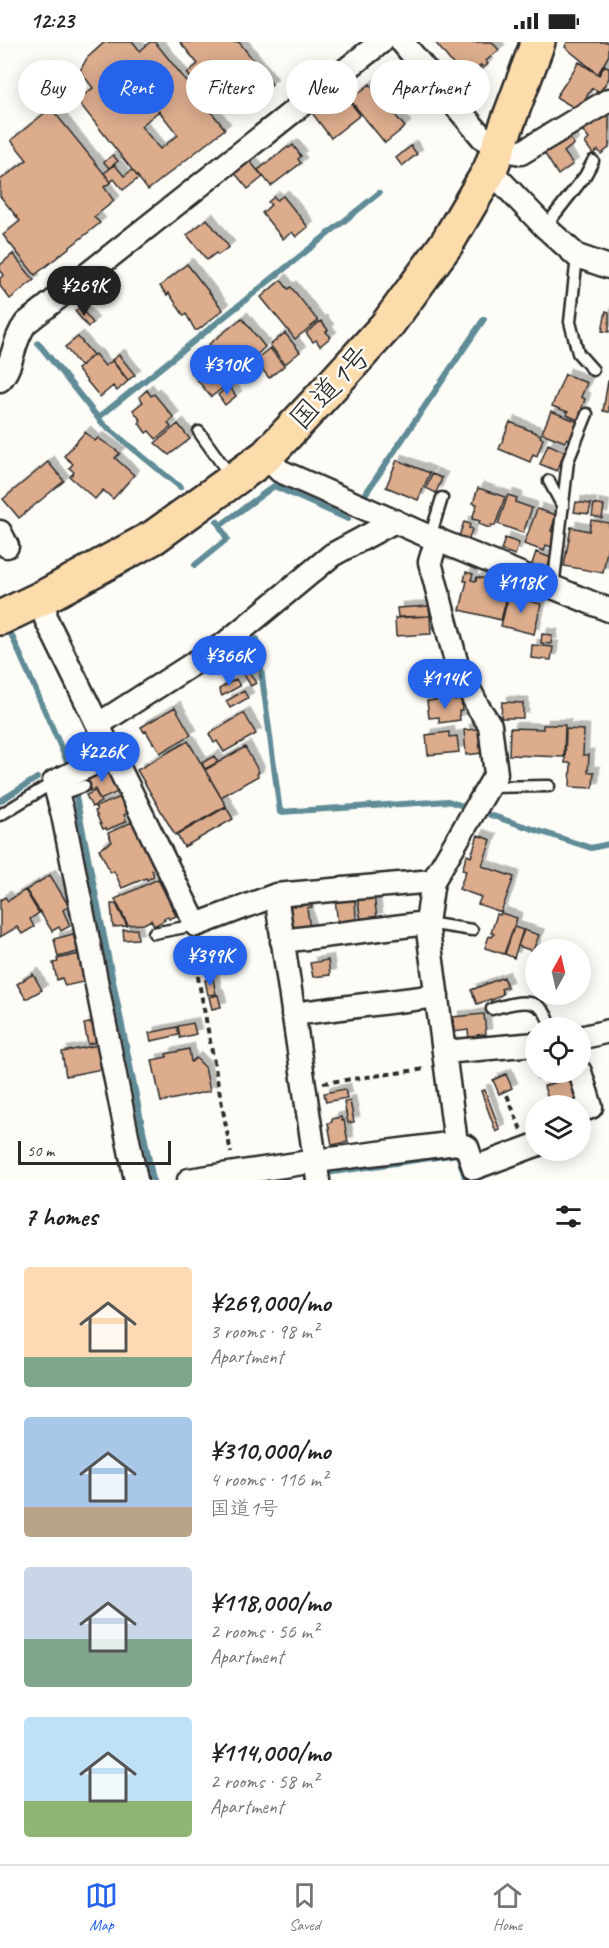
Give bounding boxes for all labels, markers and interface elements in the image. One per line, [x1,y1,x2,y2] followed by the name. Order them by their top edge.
[30,7,74,35] text: 12:23
[18,60,86,114] chip: Buy
[98,60,174,114] chip: Rent
[186,60,274,114] chip: Filters
[286,60,358,114] chip: New
[370,60,490,114] chip: Apartment
[42,266,126,317] pin: ¥269K
[61,273,107,298] text: ¥269K
[281,336,379,438] street label: 国道1号
[185,345,269,396] pin: ¥310K
[204,352,250,377] text: ¥310K
[479,563,563,614] pin: ¥118K
[498,570,544,595] text: ¥118K
[187,636,271,687] pin: ¥366K
[206,643,253,668] text: ¥366K
[403,659,487,710] pin: ¥114K
[422,666,468,691] text: ¥114K
[60,732,144,783] pin: ¥226K
[79,739,125,764] text: ¥226K
[168,936,252,987] pin: ¥399K
[525,939,591,1005] north arrow
[525,939,591,1161] map controls
[187,943,233,968] text: ¥399K
[525,1017,591,1083] button: locate
[525,1095,591,1161] button: layers
[18,1138,171,1166] scale bar
[27,1141,54,1161] text: 50 m
[24,1200,97,1233] text: 7 homes
[552,1200,585,1233] icon: filters
[210,1286,331,1319] text: ¥269,000/mo
[72,1291,144,1363] icon: home
[210,1319,318,1344] text: 3 rooms · 98 m²
[210,1344,283,1369] text: Apartment
[210,1434,330,1467] text: ¥310,000/mo
[72,1441,144,1513] icon: home
[210,1467,327,1492] text: 4 rooms · 116 m²
[210,1496,279,1521] text: 国道1号
[210,1586,330,1619] text: ¥118,000/mo
[72,1591,144,1663] icon: home
[210,1619,318,1644] text: 2 rooms · 56 m²
[210,1644,283,1669] text: Apartment
[210,1736,330,1769] text: ¥114,000/mo
[72,1741,144,1813] icon: home
[210,1769,318,1794] text: 2 rooms · 58 m²
[210,1794,283,1819] text: Apartment
[85,1879,118,1935] tab: Map
[288,1879,321,1935] tab: Saved
[491,1879,524,1935] tab: Home

